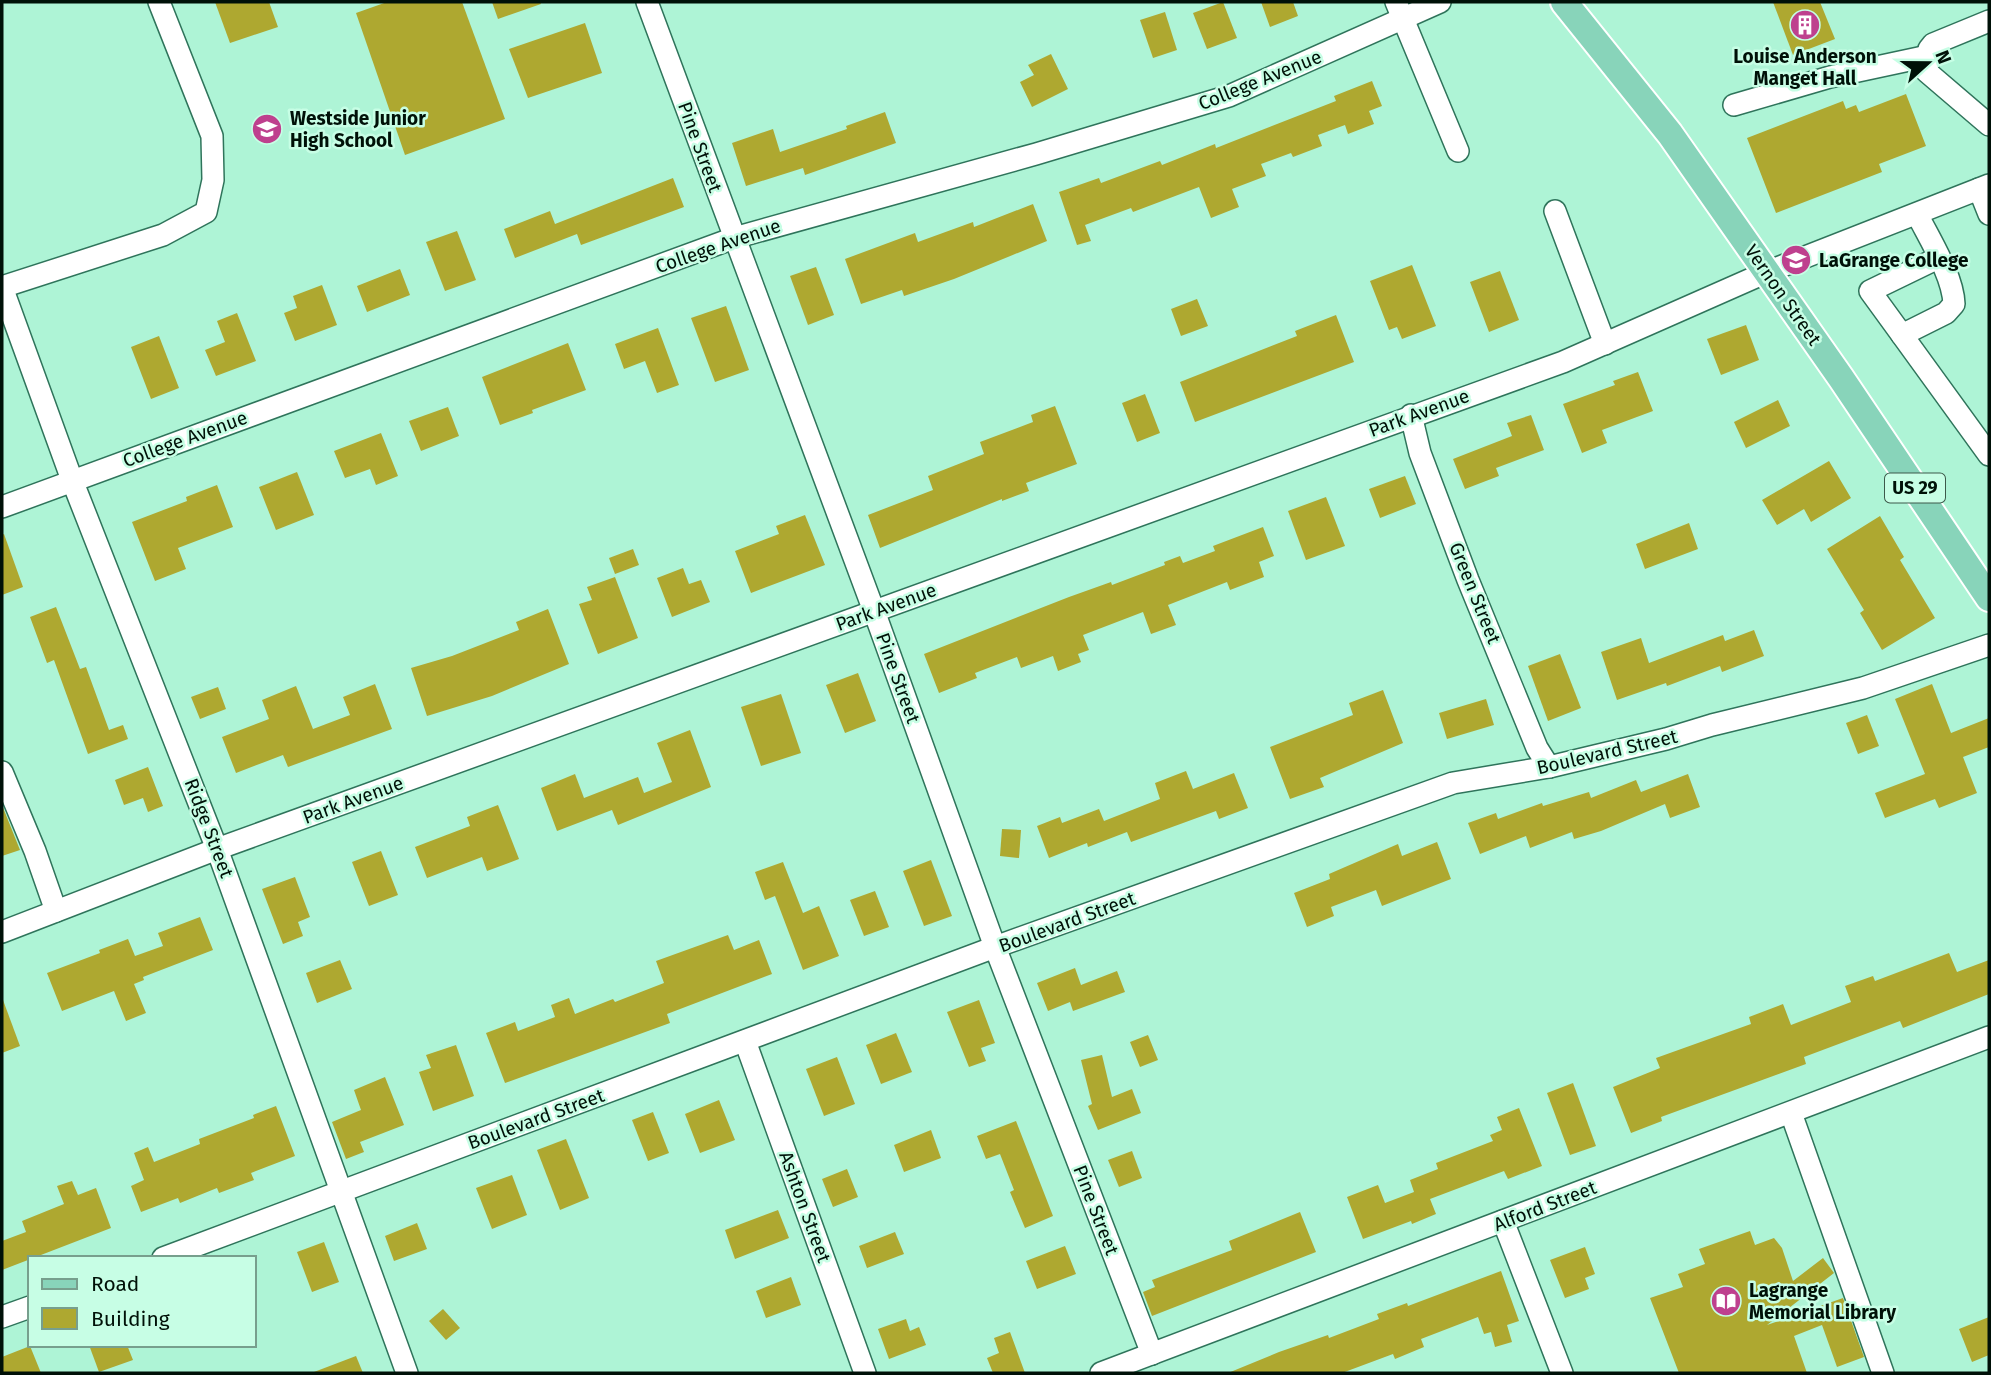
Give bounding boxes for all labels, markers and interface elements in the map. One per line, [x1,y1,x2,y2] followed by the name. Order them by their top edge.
[1788,8,1822,42] building icon: Louise Anderson Manget Hall
[1893,28,1963,98] north arrow
[1195,45,1325,115] street label: College Avenue
[1733,45,1877,90] place label: Louise Anderson Manget Hall
[1930,47,1956,67] text: N
[673,99,727,195] street label: Pine Street
[290,107,426,152] place label: Westside Junior High School
[250,112,284,146] school or university icon: Westside Junior High School
[652,214,784,278] street label: College Avenue
[1740,240,1826,350] street label: Vernon Street
[1779,243,1813,277] school or university icon: LaGrange College
[1819,249,1968,272] place label: LaGrange College
[1365,384,1473,442] street label: Park Avenue
[120,406,250,472] street label: College Avenue
[1885,474,1945,502] road number: US 29
[1444,539,1506,647] street label: Green Street
[832,578,940,636] street label: Park Avenue
[871,630,925,726] street label: Pine Street
[1534,725,1680,779] street label: Boulevard Street
[299,771,407,829] street label: Park Avenue
[179,775,239,881] street label: Ridge Street
[996,887,1139,957] street label: Boulevard Street
[465,1084,608,1154] street label: Boulevard Street
[774,1148,836,1266] street label: Ashton Street
[1068,1162,1124,1258] street label: Pine Street
[1490,1176,1600,1236] street label: Alford Street
[28,1256,256,1347] legend
[91,1271,139,1297] text: Road
[1749,1279,1896,1324] place label: Lagrange Memorial Library
[1709,1284,1743,1318] library icon: Lagrange Memorial Library
[91,1306,170,1332] text: Building

